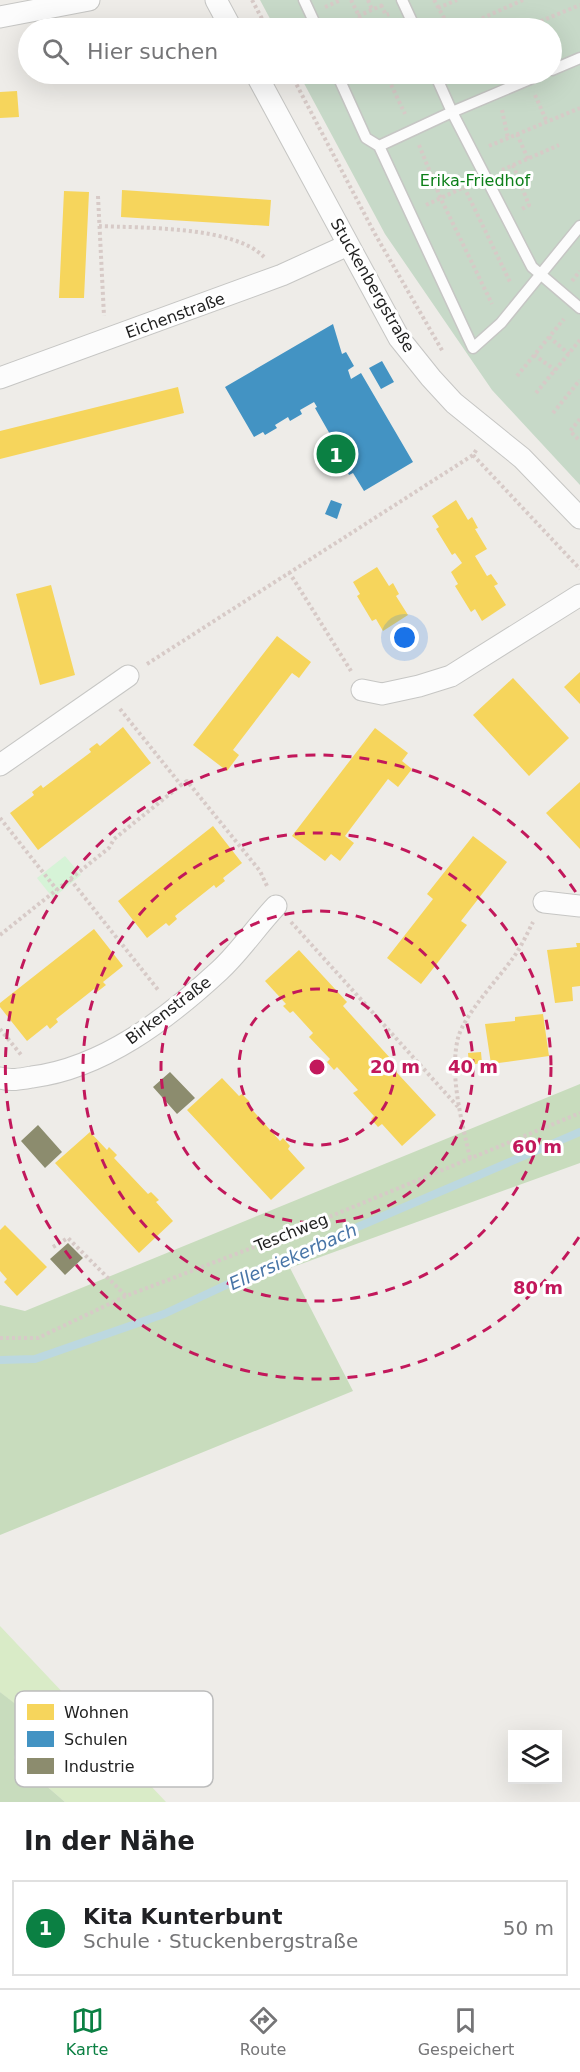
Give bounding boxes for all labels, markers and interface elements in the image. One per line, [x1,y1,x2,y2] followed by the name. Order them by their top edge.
[18,18,562,84] search box
[39,35,72,68] icon: search
[87,39,218,64] text: Hier suchen
[420,171,531,190] park label: Erika-Friedhof
[326,215,419,356] street label: Stuckenbergstraße
[123,289,227,342] street label: Eichenstraße
[316,432,356,476] pin: 1
[390,623,419,652] your location
[122,972,215,1049] street label: Birkenstraße
[370,1056,420,1077] text: 20 m
[448,1056,498,1077] text: 40 m
[307,1057,327,1077] centre of rings
[512,1136,562,1157] text: 60 m
[251,1209,331,1256] street label: Teschweg
[226,1219,360,1294] water label: Ellersiekerbach
[513,1277,563,1298] text: 80 m
[15,1691,213,1787] legend
[64,1703,129,1722] text: Wohnen
[64,1730,128,1749] text: Schulen
[508,1730,562,1784] map controls
[508,1730,562,1784] button: layers
[64,1757,135,1776] text: Industrie
[24,1826,195,1856] text: In der Nähe
[83,1904,282,1929] text: Kita Kunterbunt
[39,1916,52,1940] text: 1
[503,1916,554,1940] text: 50 m
[83,1929,358,1953] text: Schule · Stuckenbergstraße
[66,2004,108,2059] tab: Karte
[240,2004,286,2059] tab: Route
[418,2004,514,2059] tab: Gespeichert

